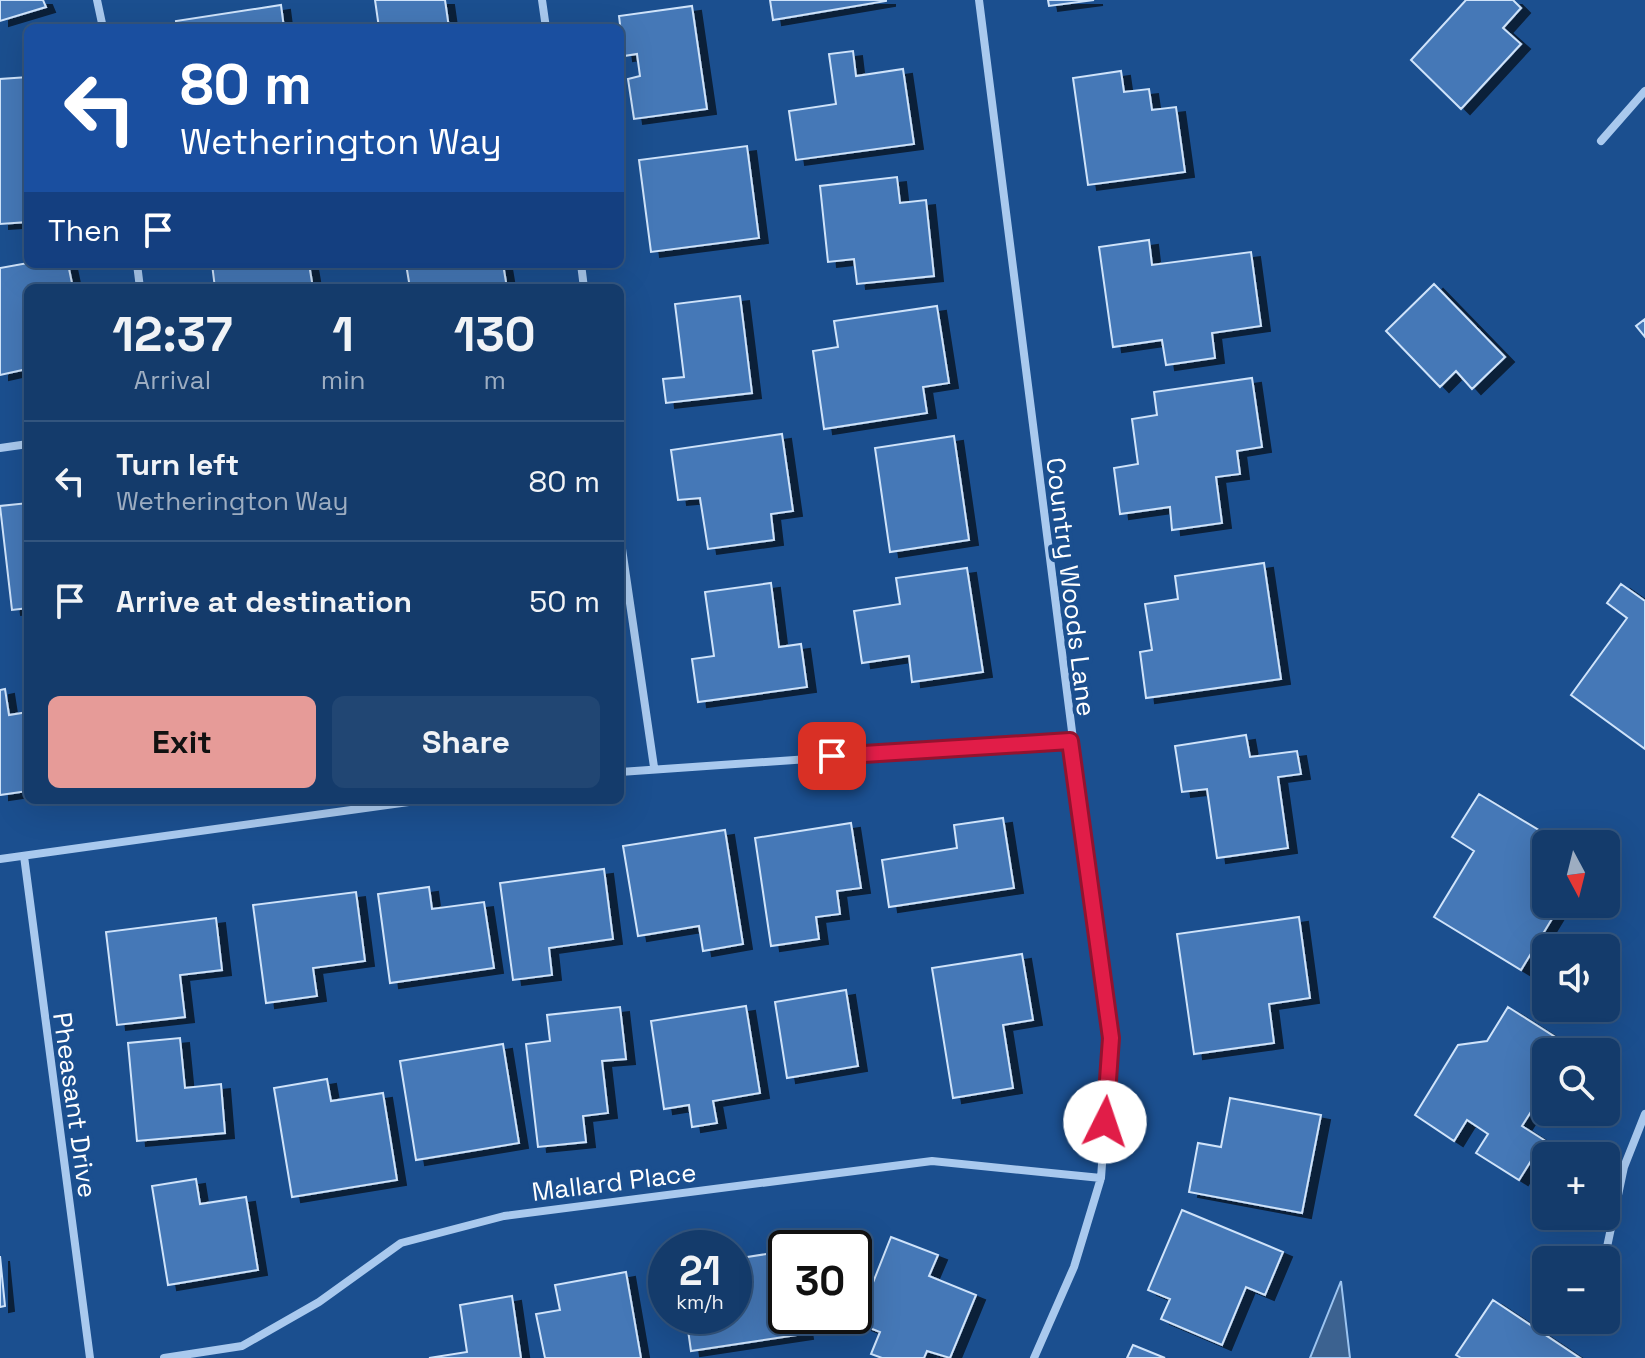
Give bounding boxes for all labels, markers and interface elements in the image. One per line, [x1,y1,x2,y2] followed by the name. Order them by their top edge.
[180,49,312,120] text: 80 m
[48,56,152,160] icon: left
[180,119,502,165] text: Wetherington Way
[136,208,180,252] icon: arrive
[48,211,120,250] text: Then
[112,304,233,365] text: 12:37
[332,304,354,365] text: 1
[454,304,536,365] text: 130
[134,363,211,397] text: Arrival
[321,363,365,397] text: min
[484,363,506,397] text: m
[116,445,239,484] text: Turn left
[1038,456,1104,718] street label: Country Woods Lane
[48,459,92,503] icon: left
[529,462,600,501] text: 80 m
[116,484,348,518] text: Wetherington Way
[48,579,92,623] icon: arrive
[116,582,412,621] text: Arrive at destination
[529,582,600,621] text: 50 m
[48,696,316,788] button: Exit
[332,696,600,788] button: Share
[798,722,866,790] pin
[810,734,854,778] icon: arrive
[1532,830,1620,918] north arrow
[1532,830,1620,1334] map controls
[1532,934,1620,1022] button: sound
[45,1010,105,1200] street label: Pheasant Drive
[1532,1038,1620,1126] button: search
[1063,1080,1147,1164] position arrow
[1532,1142,1620,1230] button: +
[530,1155,698,1209] street label: Mallard Place
[768,1230,872,1334] speed limit sign: 30
[679,1246,721,1297] text: 21
[1532,1246,1620,1334] button: −
[676,1289,724,1315] text: km/h

